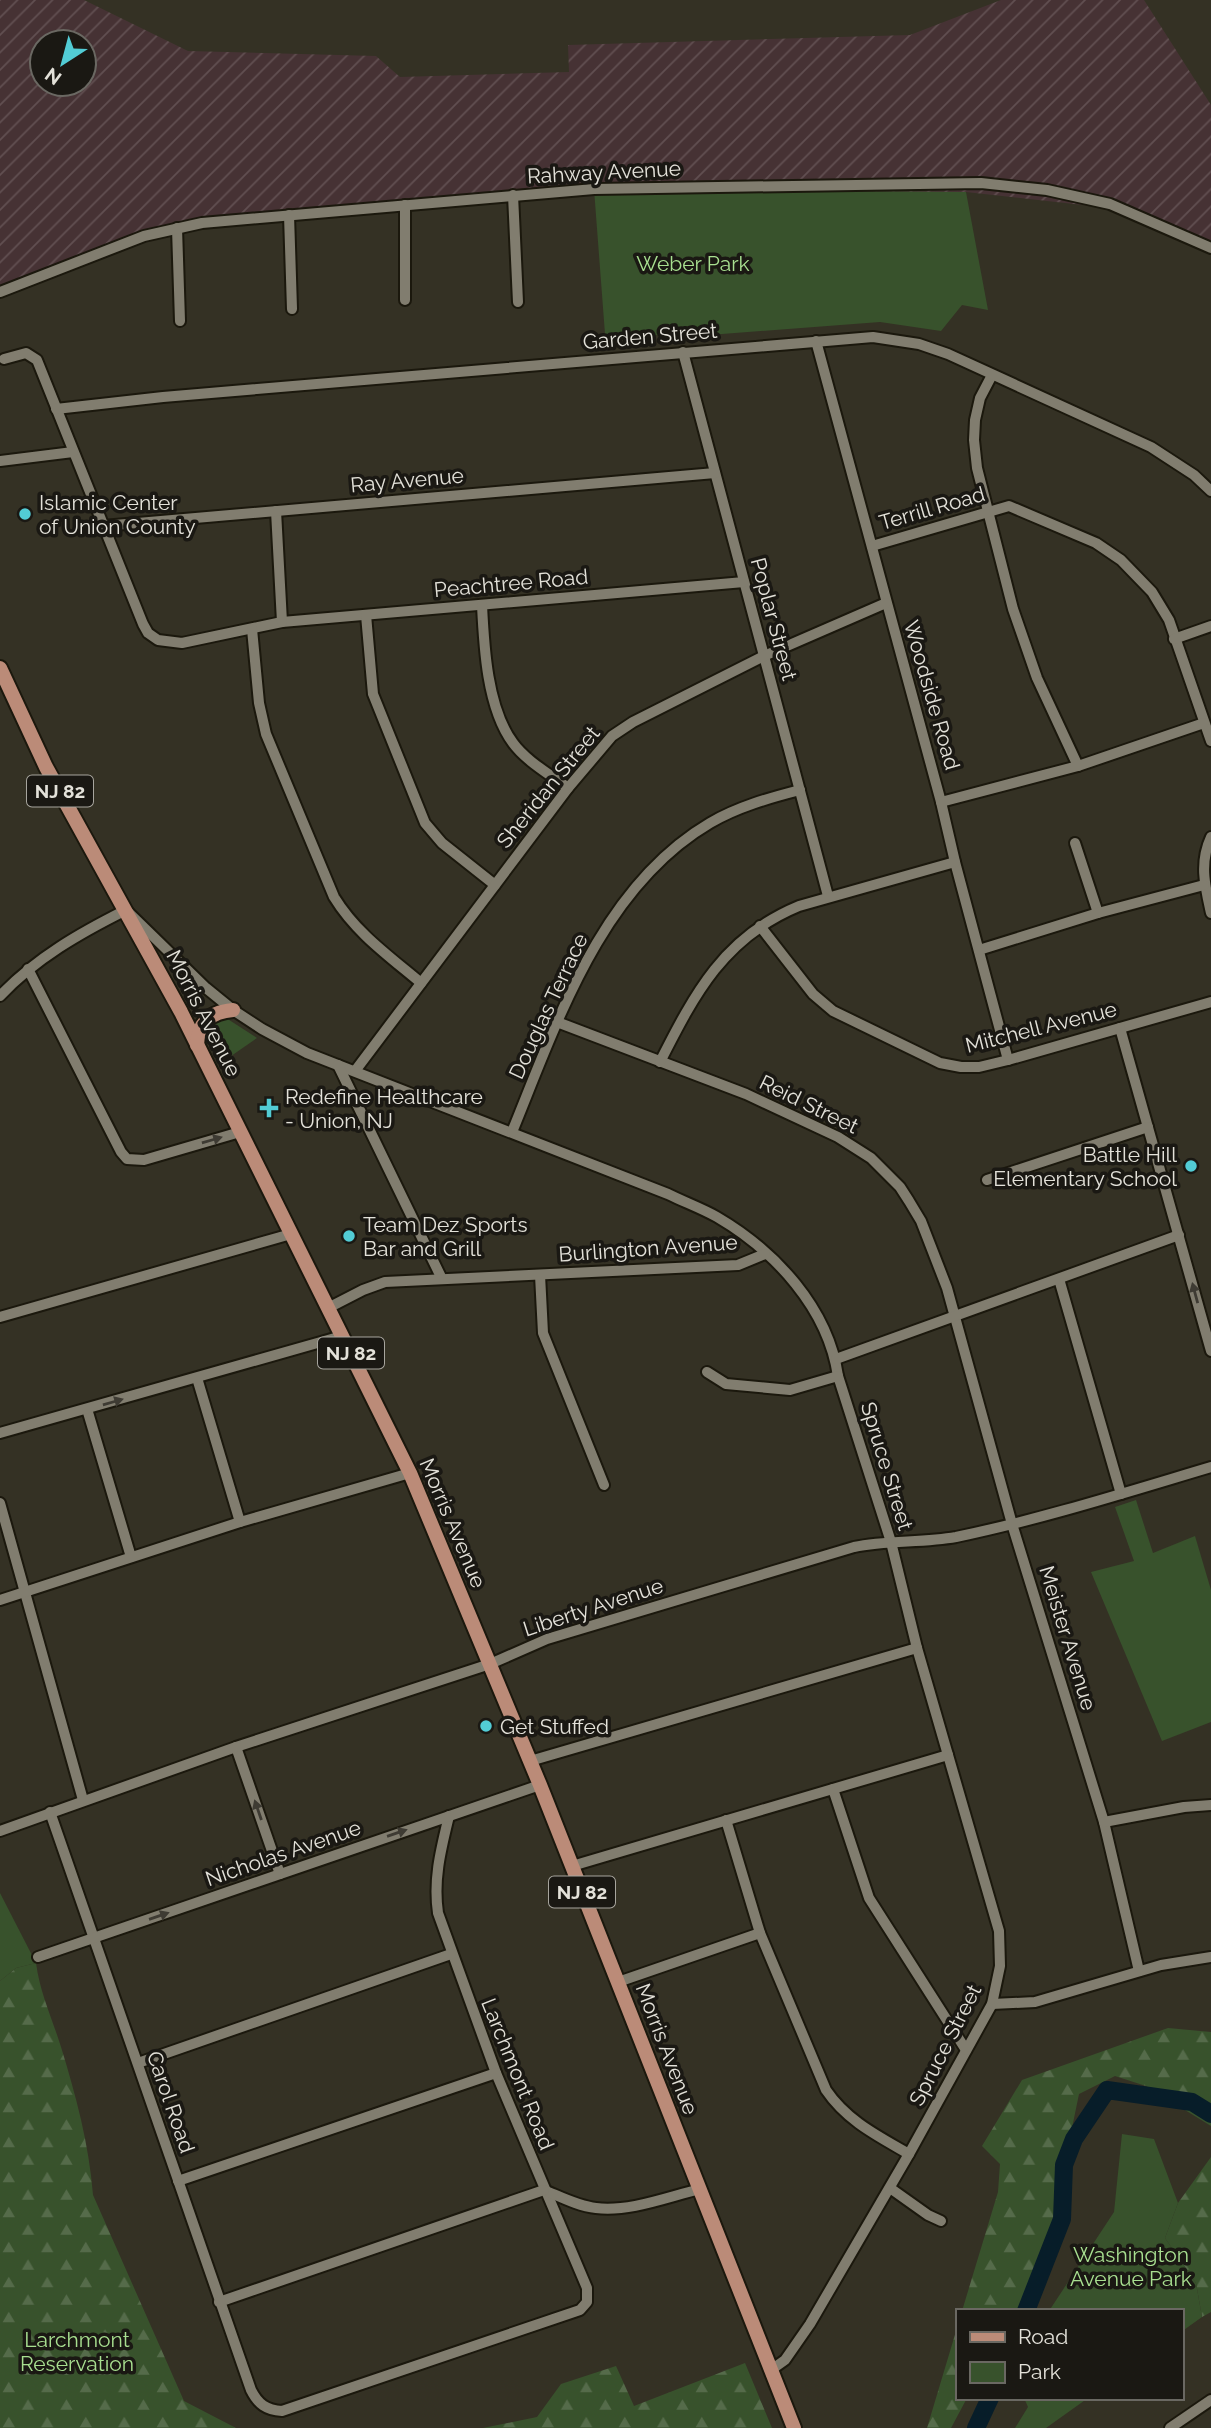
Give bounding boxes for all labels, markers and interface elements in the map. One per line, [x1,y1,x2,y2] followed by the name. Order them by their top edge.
[28,28,98,98] north arrow
[41,64,65,90] text: N
[526,155,682,189] street label: Rahway Avenue
[636,251,750,276] park label: Weber Park
[582,318,718,354] street label: Garden Street
[349,463,465,497] street label: Ray Avenue
[876,481,988,535] street label: Terrill Road
[39,490,196,539] place label: Islamic Center of Union County
[17,506,33,522] marker: Islamic Center of Union County
[746,555,802,683] street label: Poplar Street
[433,564,589,602] street label: Peachtree Road
[899,617,965,773] street label: Woodside Road
[491,721,605,853] street label: Sheridan Street
[27,776,93,806] road number: NJ 82
[503,929,593,1083] street label: Douglas Terrace
[161,946,247,1080] street label: Morris Avenue
[963,996,1119,1058] street label: Mitchell Avenue
[755,1069,863,1139] street label: Reid Street
[285,1084,483,1133] place label: Redefine Healthcare - Union, NJ
[259,1098,279,1118] marker: Redefine Healthcare - Union, NJ
[202,1135,223,1145] one-way arrow
[993,1142,1177,1191] place label: Battle Hill Elementary School
[1183,1158,1199,1174] marker: Battle Hill Elementary School
[363,1212,528,1261] place label: Team Dez Sports Bar and Grill
[341,1228,357,1244] marker: Team Dez Sports Bar and Grill
[558,1229,738,1267] street label: Burlington Avenue
[1189,1282,1200,1304] one-way arrow
[318,1338,384,1368] road number: NJ 82
[103,1396,124,1406] one-way arrow
[856,1399,918,1533] street label: Spruce Street
[414,1454,492,1592] street label: Morris Avenue
[1034,1563,1102,1713] street label: Meister Avenue
[520,1573,666,1641] street label: Liberty Avenue
[500,1714,609,1739] place label: Get Stuffed
[478,1718,494,1734] marker: Get Stuffed
[252,1800,263,1821] one-way arrow
[202,1815,364,1891] street label: Nicholas Avenue
[387,1828,408,1838] one-way arrow
[549,1876,615,1908] road number: NJ 82
[149,1910,170,1921] one-way arrow
[630,1980,704,2118] street label: Morris Avenue
[904,1980,986,2110] street label: Spruce Street
[476,1995,560,2153] street label: Larchmont Road
[142,2048,200,2156] street label: Carol Road
[1070,2242,1192,2291] park label: Washington Avenue Park
[956,2309,1183,2400] legend
[1018,2324,1068,2349] text: Road
[20,2327,134,2376] park label: Larchmont Reservation
[1018,2359,1061,2384] text: Park

